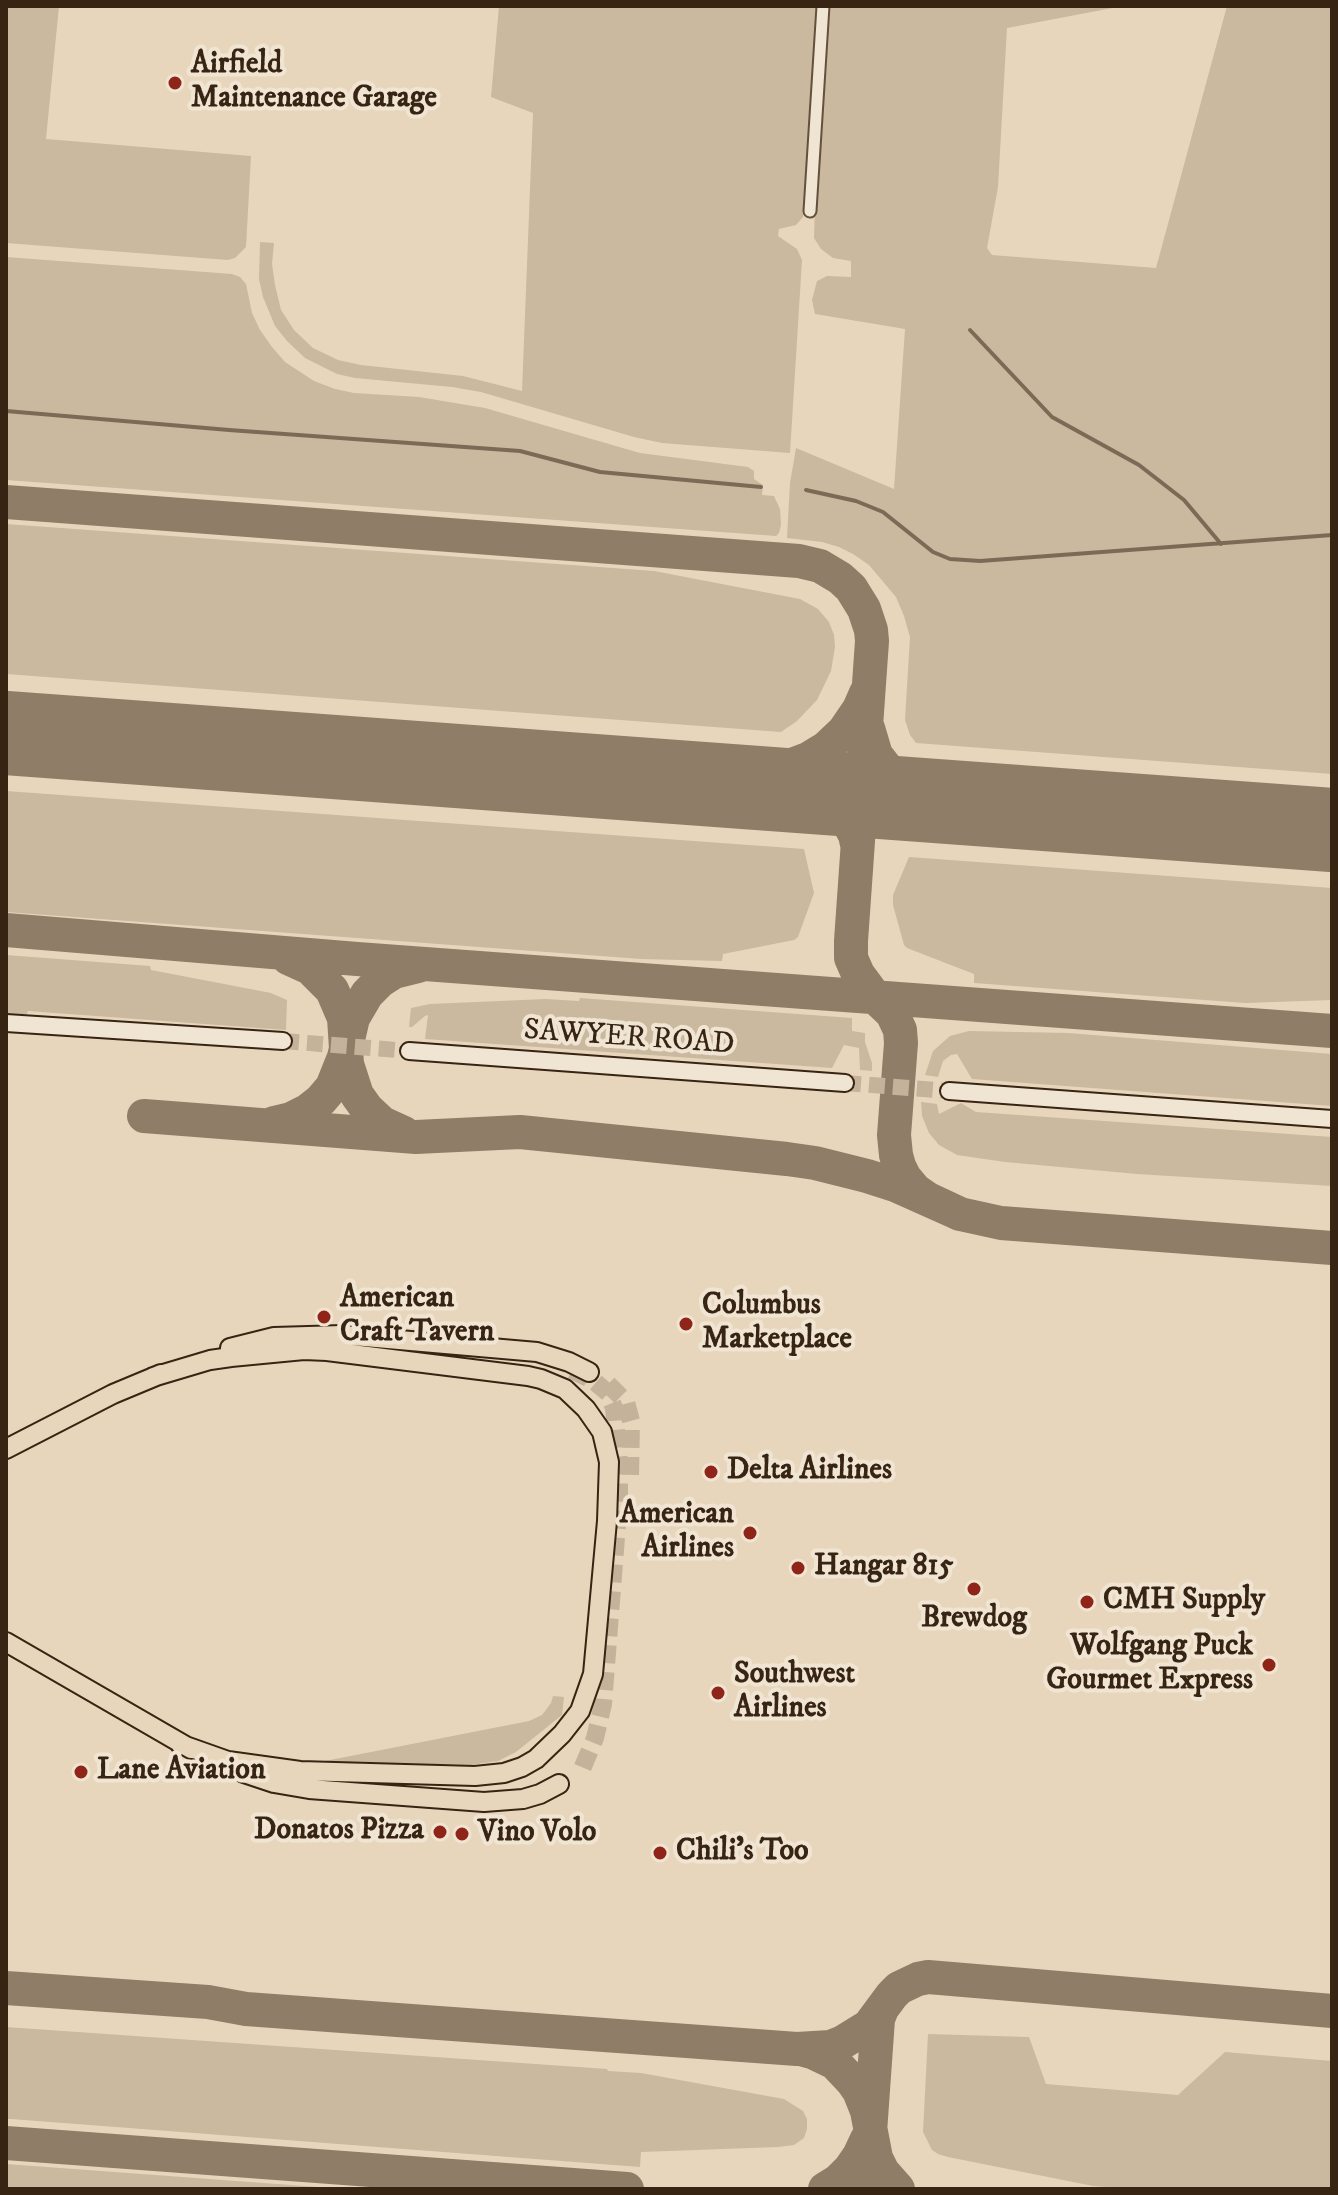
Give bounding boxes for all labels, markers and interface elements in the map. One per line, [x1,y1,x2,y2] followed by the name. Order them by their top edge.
[191,48,437,118] place label: Airfield Maintenance Garage
[166,74,184,92] marker: Airfield Maintenance Garage
[522,1014,736,1064] street label: SAWYER ROAD
[340,1282,494,1352] place label: American Craft Tavern
[702,1289,852,1360] place label: Columbus Marketplace
[315,1308,333,1326] marker: American Craft Tavern
[677,1315,695,1333] marker: Columbus Marketplace
[727,1454,892,1490] place label: Delta Airlines
[702,1463,720,1481] marker: Delta Airlines
[620,1498,734,1568] place label: American Airlines
[741,1524,759,1542] marker: American Airlines
[814,1550,953,1586] place label: Hangar 815
[789,1559,807,1577] marker: Hangar 815
[965,1580,983,1598] marker: Brewdog
[1103,1584,1265,1620] place label: CMH Supply
[1078,1593,1096,1611] marker: CMH Supply
[921,1602,1027,1638] place label: Brewdog
[1046,1630,1253,1700] place label: Wolfgang Puck Gourmet Express
[1260,1656,1278,1674] marker: Wolfgang Puck Gourmet Express
[734,1658,855,1728] place label: Southwest Airlines
[709,1684,727,1702] marker: Southwest Airlines
[97,1754,266,1790] place label: Lane Aviation
[72,1763,90,1781] marker: Lane Aviation
[254,1814,424,1850] place label: Donatos Pizza
[478,1816,596,1852] place label: Vino Volo
[431,1823,449,1841] marker: Donatos Pizza
[453,1825,471,1843] marker: Vino Volo
[676,1835,809,1871] place label: Chili's Too
[651,1844,669,1862] marker: Chili's Too

